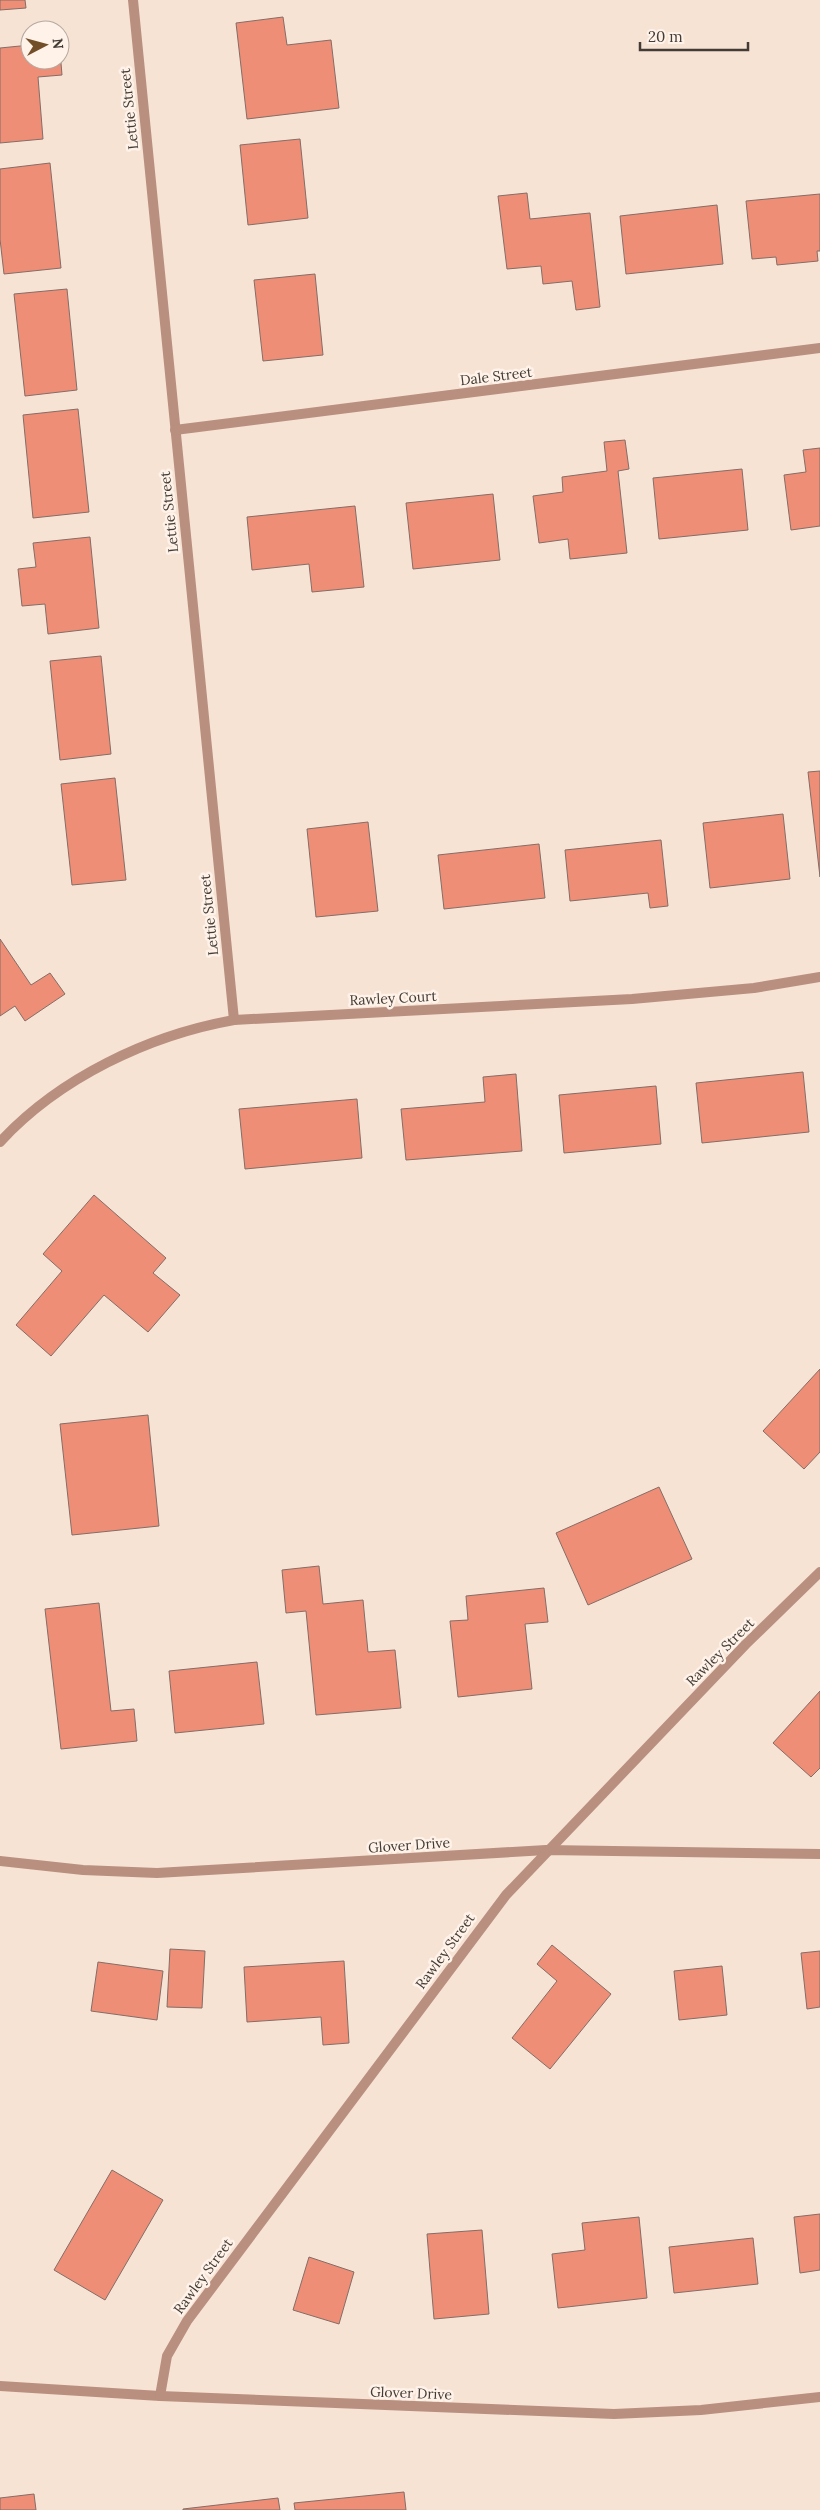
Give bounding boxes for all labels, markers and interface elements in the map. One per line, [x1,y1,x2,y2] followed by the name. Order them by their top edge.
[20,20,70,70] north arrow
[640,20,748,52] scale bar
[648,27,683,46] text: 20 m
[48,37,67,50] text: N
[116,67,142,150] street label: Lettie Street
[459,363,534,389] street label: Dale Street
[156,470,182,553] street label: Lettie Street
[196,873,222,956] street label: Lettie Street
[349,987,438,1009] street label: Rawley Court
[682,1614,758,1690] street label: Rawley Street
[368,1833,451,1857] street label: Glover Drive
[412,1909,479,1992] street label: Rawley Street
[170,2234,237,2317] street label: Rawley Street
[370,2383,453,2403] street label: Glover Drive

